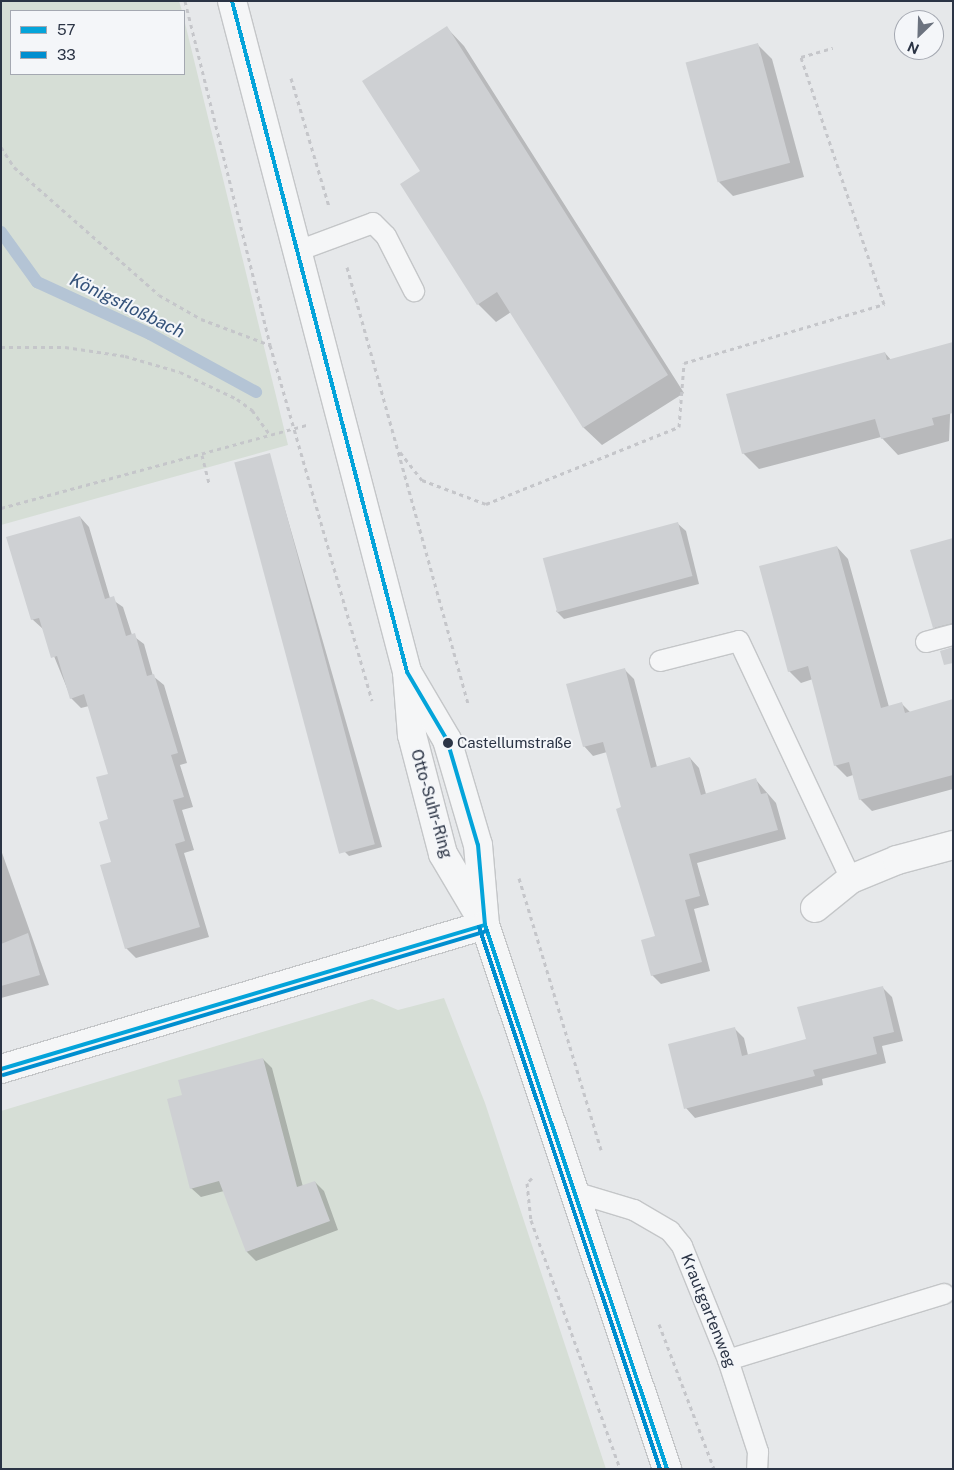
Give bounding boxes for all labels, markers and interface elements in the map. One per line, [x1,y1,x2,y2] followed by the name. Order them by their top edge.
[10,10,185,75] legend
[894,10,944,60] north arrow
[57,21,76,38] text: 57
[905,38,922,57] text: N
[57,46,76,63] text: 33
[66,269,188,343] water label: Königsfloßbach
[457,734,572,752] place label: Castellumstraße
[443,738,453,748] marker: Castellumstraße
[406,747,456,861] street label: Otto-Suhr-Ring
[676,1251,740,1371] street label: Krautgartenweg

